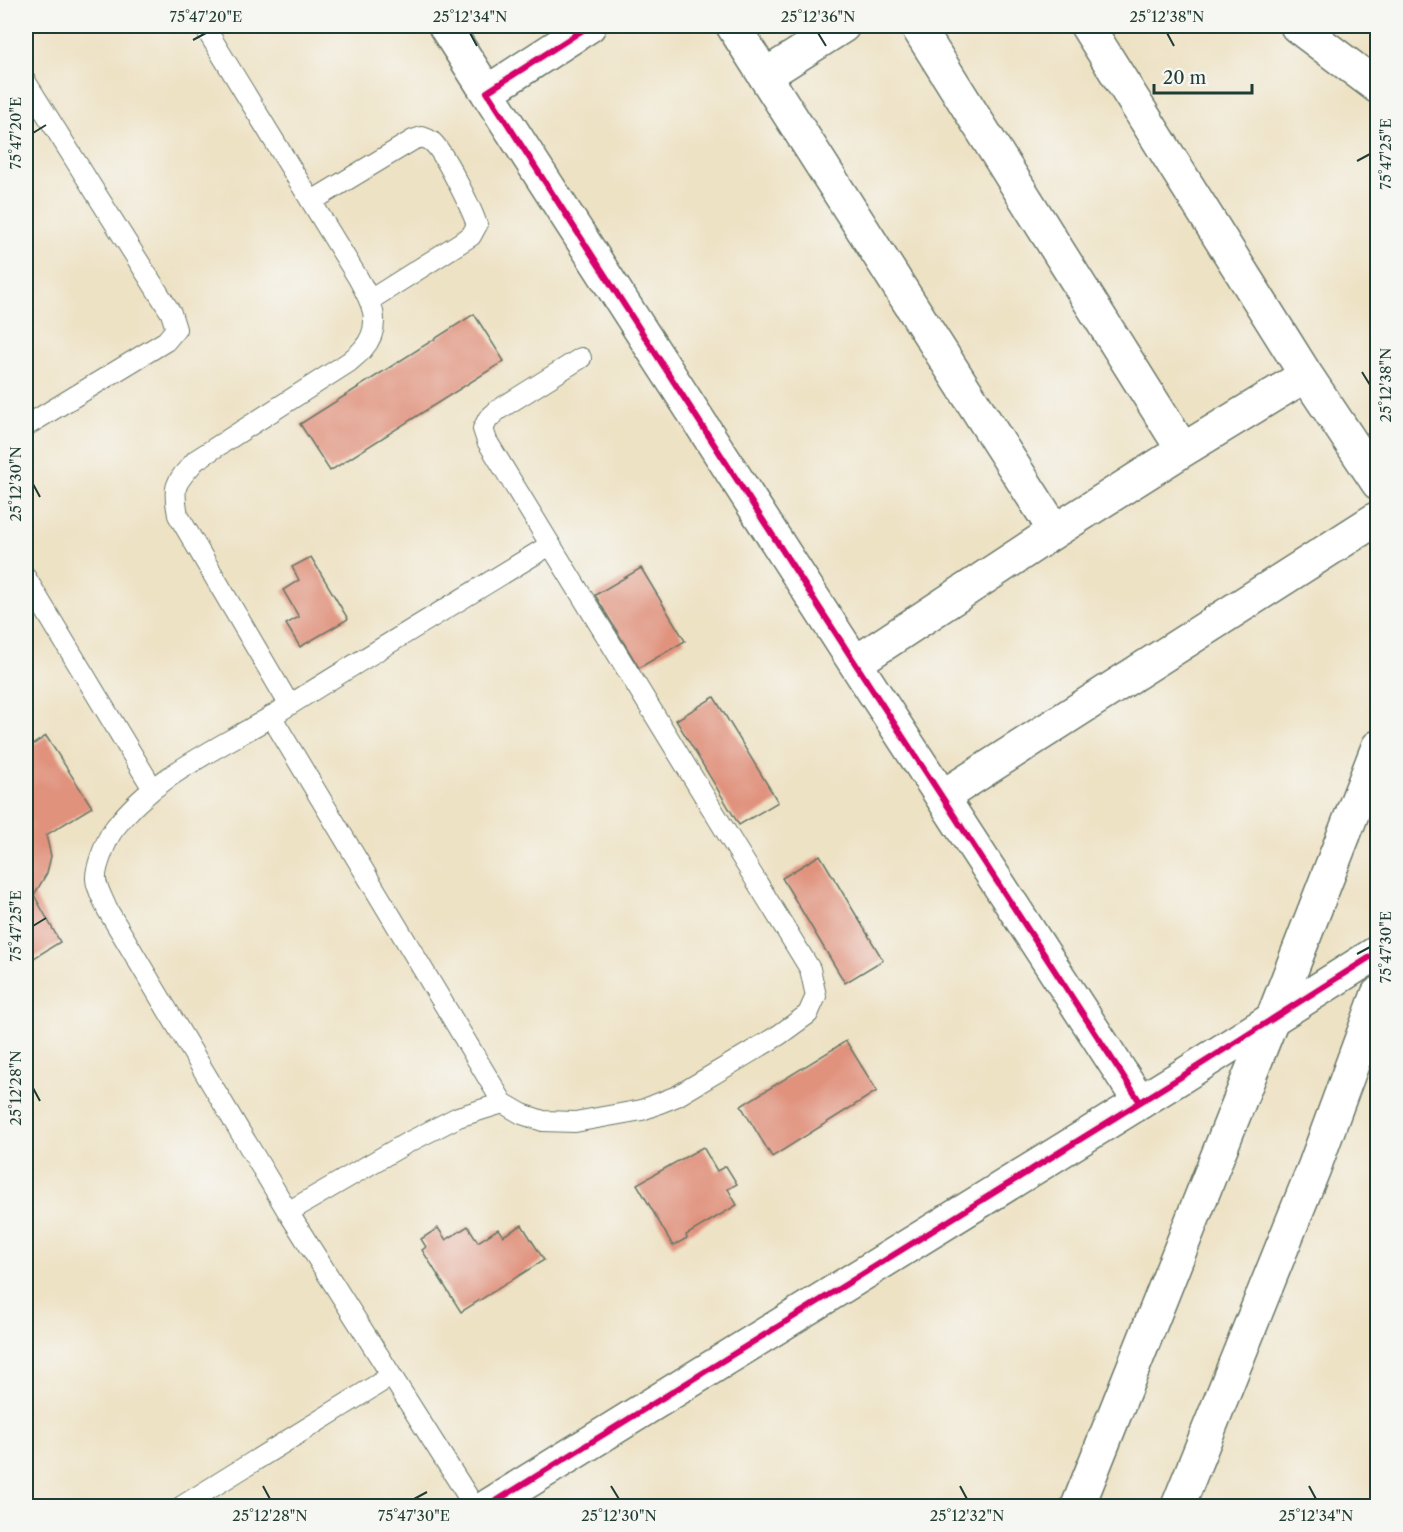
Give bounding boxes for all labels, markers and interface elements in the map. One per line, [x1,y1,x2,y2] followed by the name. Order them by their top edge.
[170,7,242,26] text: 75°47'20"E
[433,7,507,26] text: 25°12'34"N
[781,7,855,26] text: 25°12'36"N
[1130,7,1204,26] text: 25°12'38"N
[1154,57,1252,95] scale bar
[1163,67,1207,89] text: 20 m
[6,97,25,169] text: 75°47'20"E
[1376,118,1395,190] text: 75°47'25"E
[1376,348,1395,422] text: 25°12'38"N
[6,446,25,522] text: 25°12'30"N
[6,890,25,962] text: 75°47'25"E
[1376,911,1395,983] text: 75°47'30"E
[6,1050,25,1126] text: 25°12'28"N
[232,1506,308,1525] text: 25°12'28"N
[378,1506,450,1525] text: 75°47'30"E
[581,1506,657,1525] text: 25°12'30"N
[930,1506,1004,1525] text: 25°12'32"N
[1279,1506,1353,1525] text: 25°12'34"N

